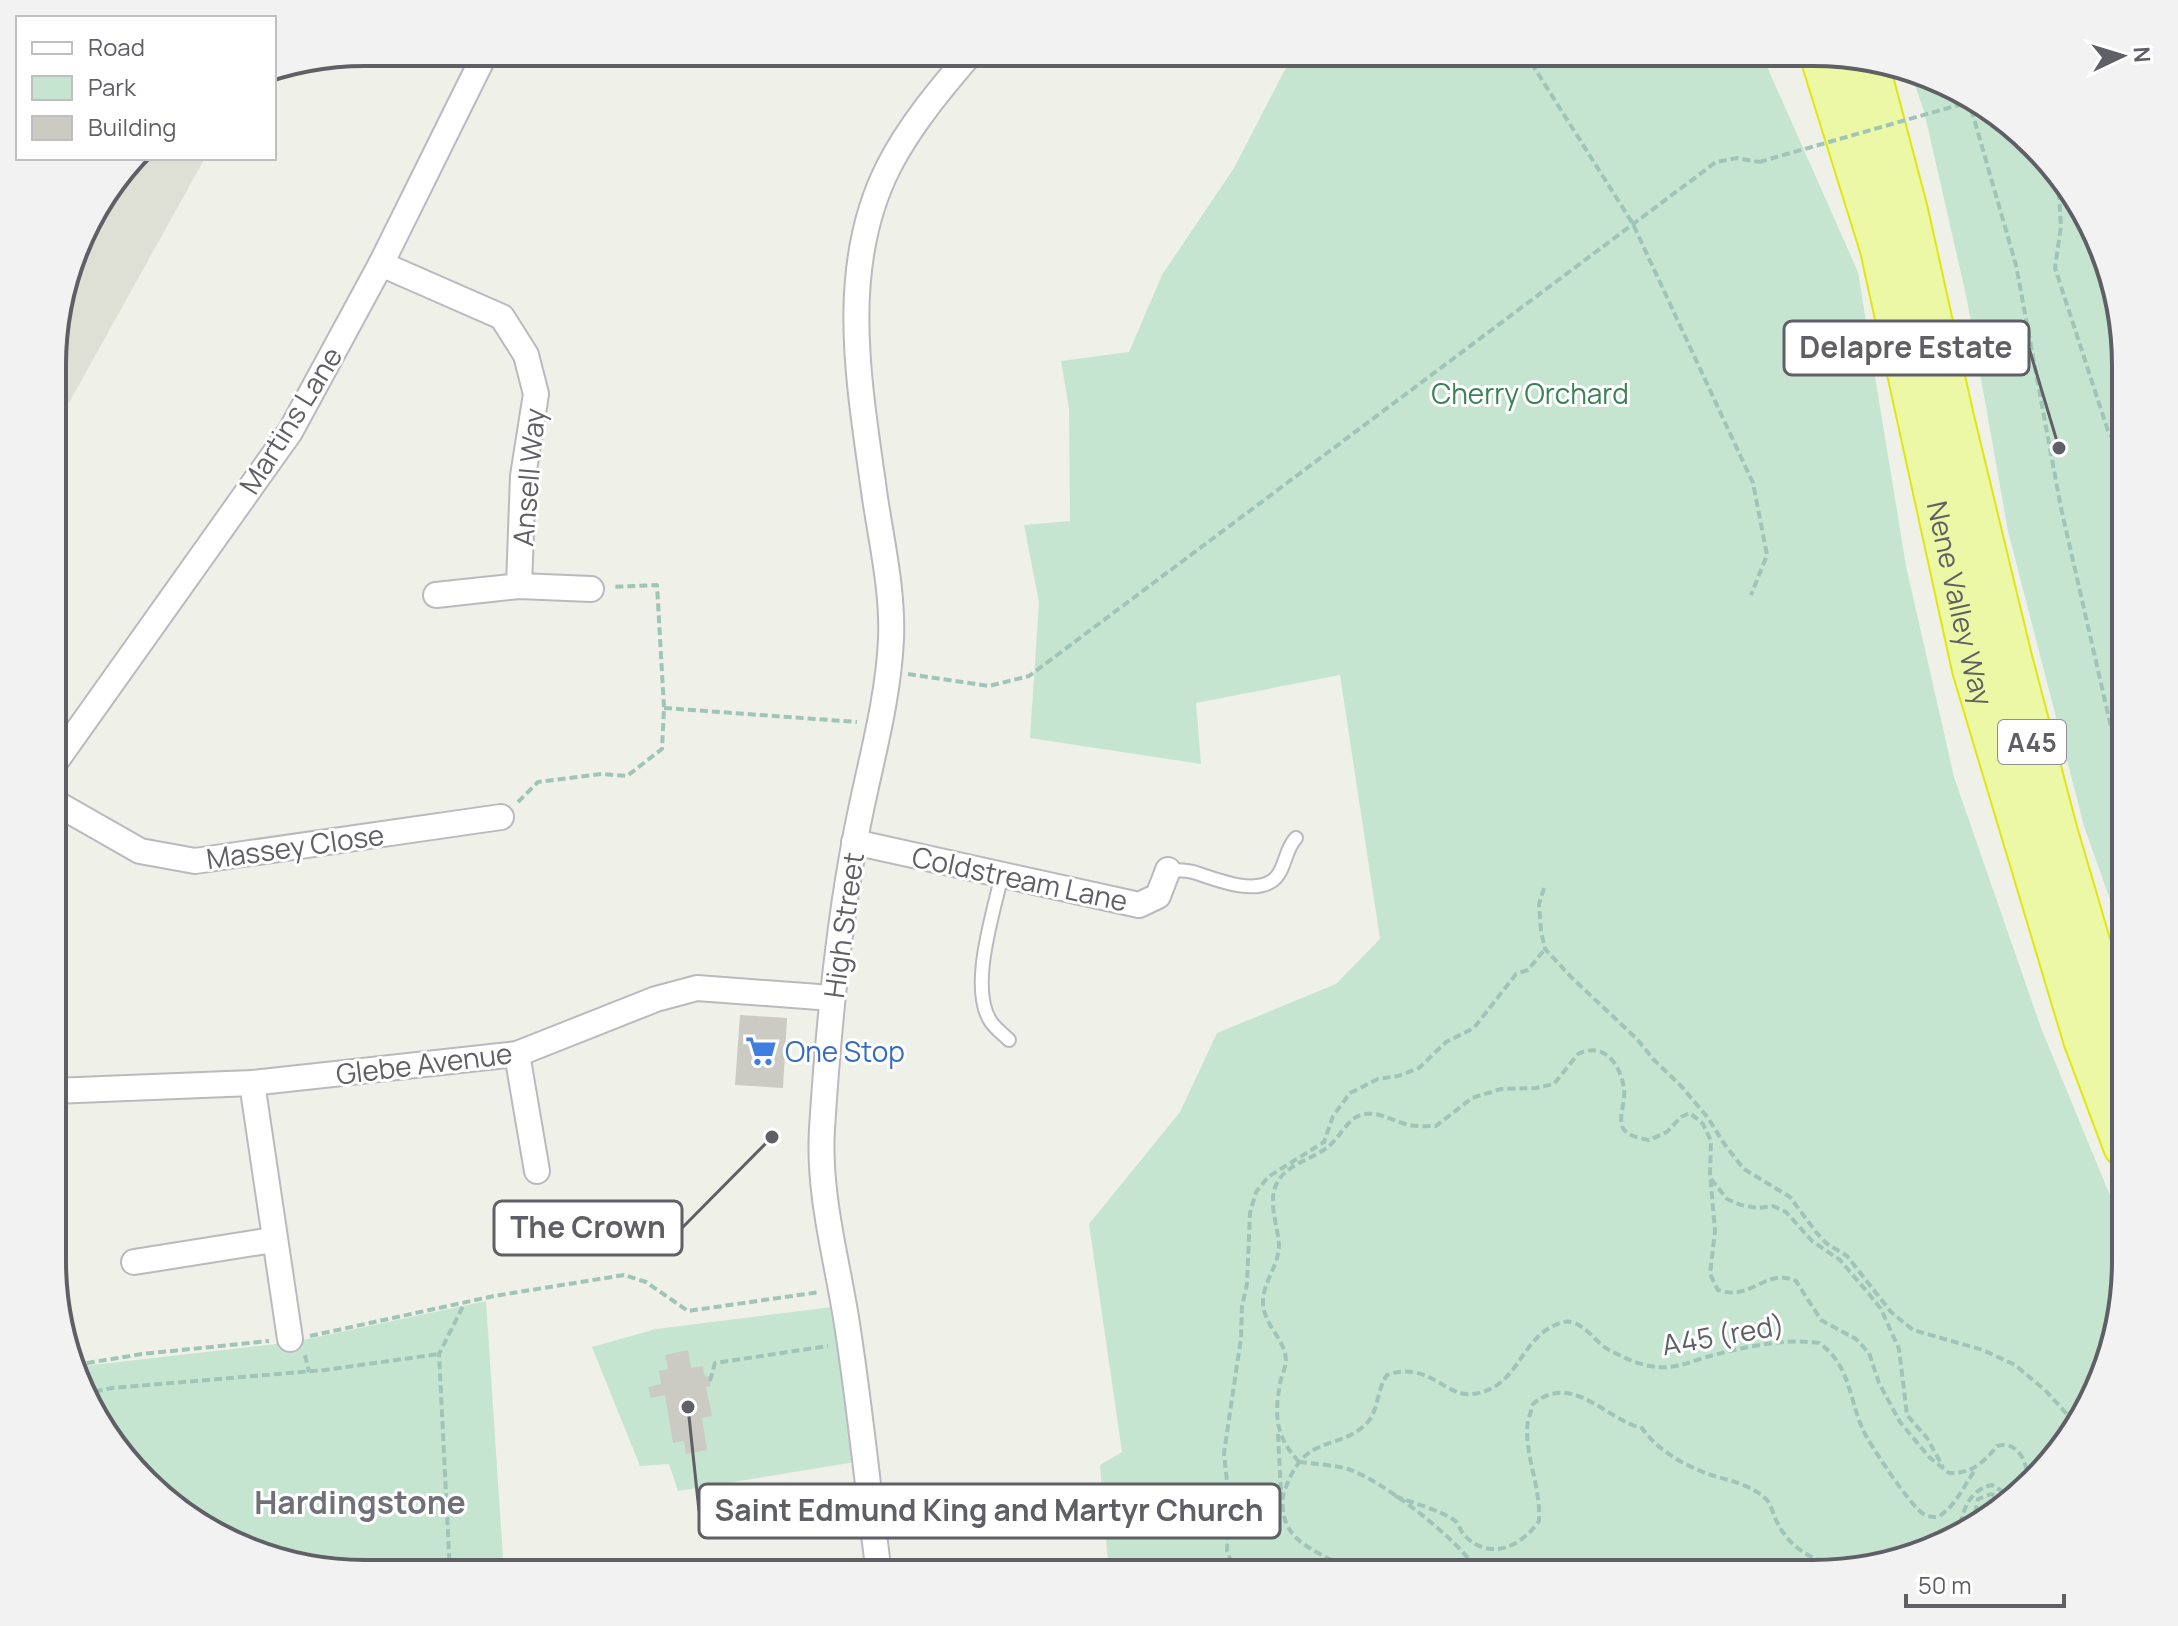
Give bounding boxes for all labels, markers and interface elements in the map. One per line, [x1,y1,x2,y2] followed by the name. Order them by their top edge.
[16,16,276,160] legend
[2082,16,2162,96] north arrow
[88,30,145,63] text: Road
[2126,46,2157,64] text: N
[88,70,137,103] text: Park
[88,110,176,143] text: Building
[1784,321,2029,375] callout: Delapre Estate
[1799,326,2013,367] text: Delapre Estate
[230,339,350,501] street label: Martins Lane
[1431,374,1629,412] park label: Cherry Orchard
[503,406,553,548] street label: Ansell Way
[1919,497,2003,710] street label: Nene Valley Way
[1998,720,2066,764] road number: A45
[204,815,386,877] street label: Massey Close
[909,837,1131,919] street label: Coldstream Lane
[814,850,872,1000] street label: High Street
[785,1032,905,1070] place label: One Stop
[334,1033,514,1093] street label: Glebe Avenue
[744,1034,778,1068] supermarket icon: One Stop
[494,1201,682,1255] callout: The Crown
[510,1206,666,1247] text: The Crown
[1659,1305,1787,1363] street label: A45 (red)
[254,1480,466,1524] district label: Hardingstone
[699,1484,1280,1538] callout: Saint Edmund King and Martyr Church
[715,1489,1263,1530] text: Saint Edmund King and Martyr Church
[1906,1558,2064,1608] scale bar
[1918,1568,1972,1601] text: 50 m

